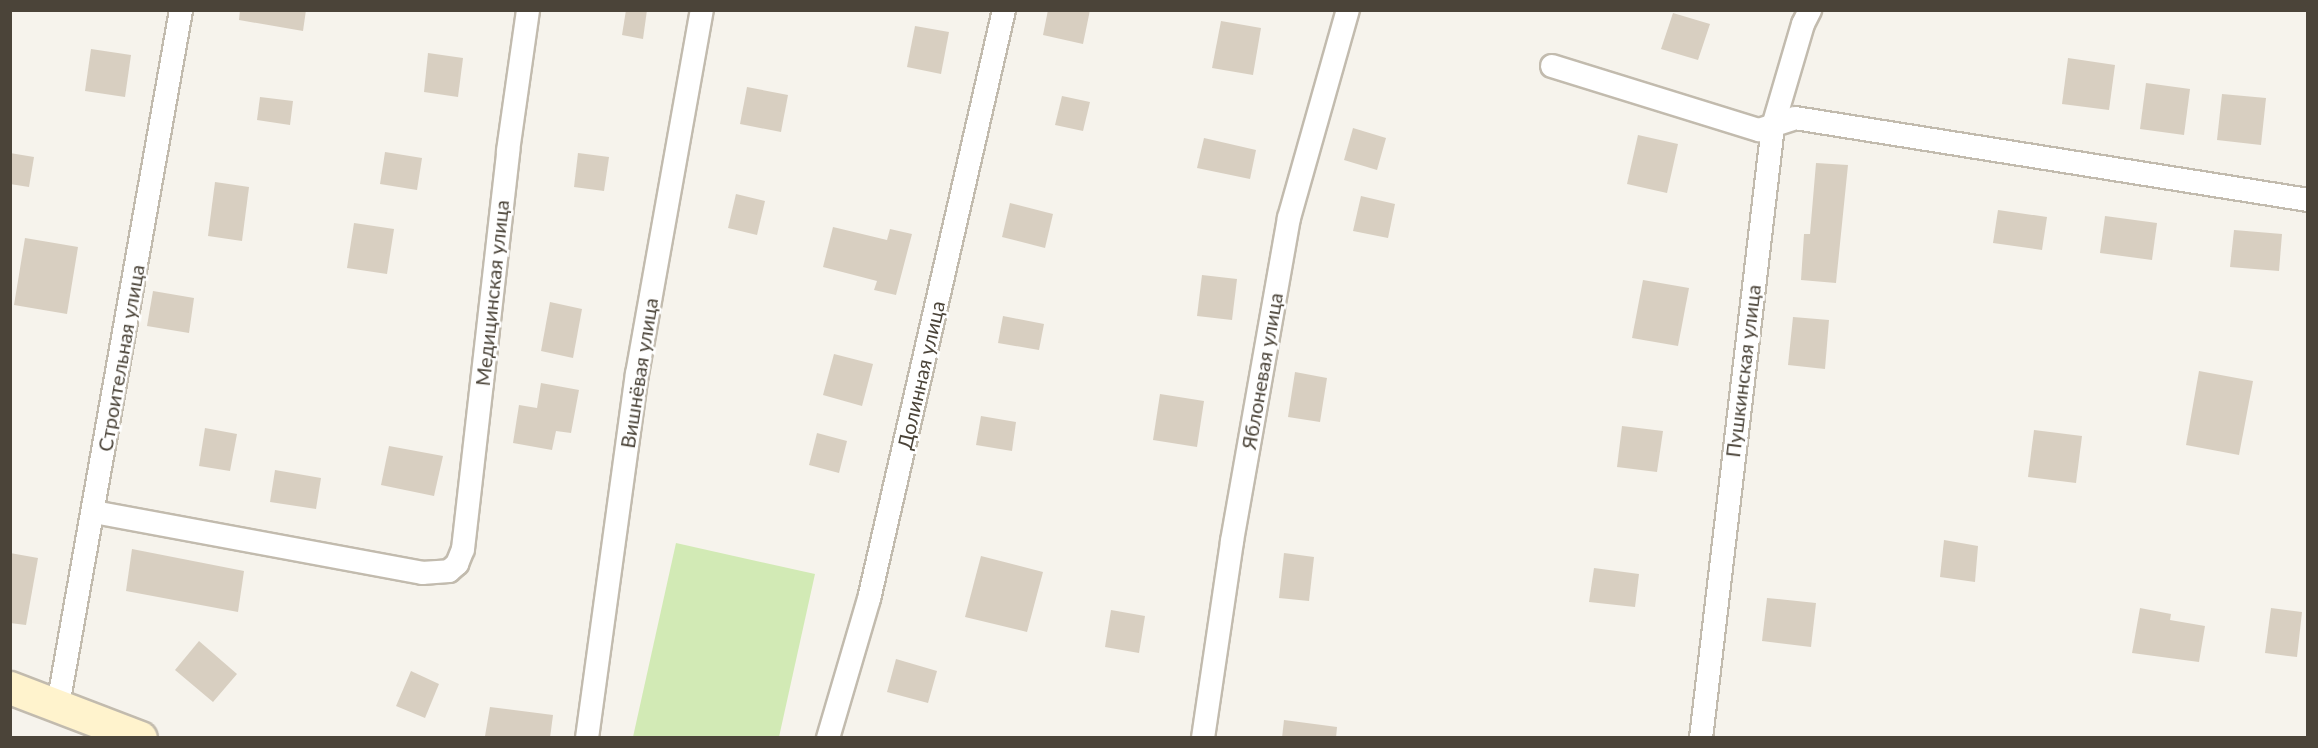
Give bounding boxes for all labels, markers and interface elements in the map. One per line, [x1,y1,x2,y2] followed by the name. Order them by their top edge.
[470,199,514,387] street label: Медицинская улица
[93,263,149,453] street label: Строительная улица
[1720,283,1766,459] street label: Пушкинская улица
[1236,291,1288,451] street label: Яблоневая улица
[615,296,663,450] street label: Вишнёвая улица
[892,299,950,451] street label: Долинная улица

